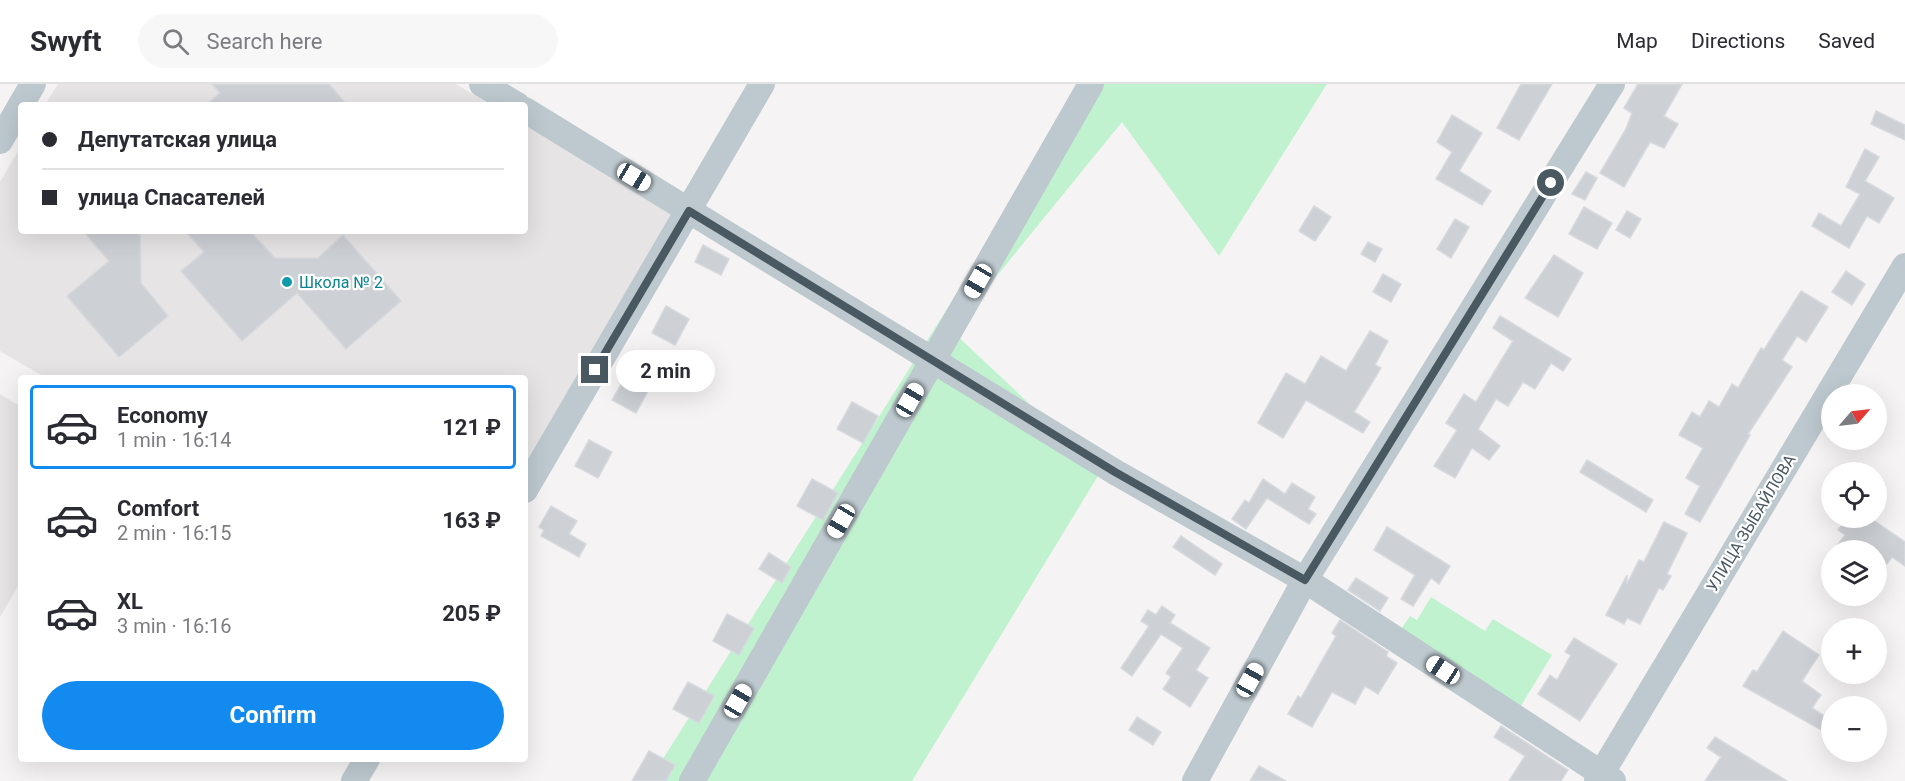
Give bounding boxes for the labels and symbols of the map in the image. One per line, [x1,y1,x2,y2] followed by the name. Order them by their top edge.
[614,160,654,194] car
[1537,169,1564,196] route start
[961,261,995,301] car
[299,273,383,292] place label: Школа № 2
[280,275,294,289] marker: Школа № 2
[616,349,715,391] callout: 2 min
[581,356,608,383] route end
[893,380,927,420] car
[1821,384,1887,450] north arrow
[1703,450,1800,595] street label: УЛИЦА ЗЫБАЙЛОВА
[824,501,858,541] car
[1423,653,1463,687] car
[1233,660,1267,700] car
[721,681,755,721] car

